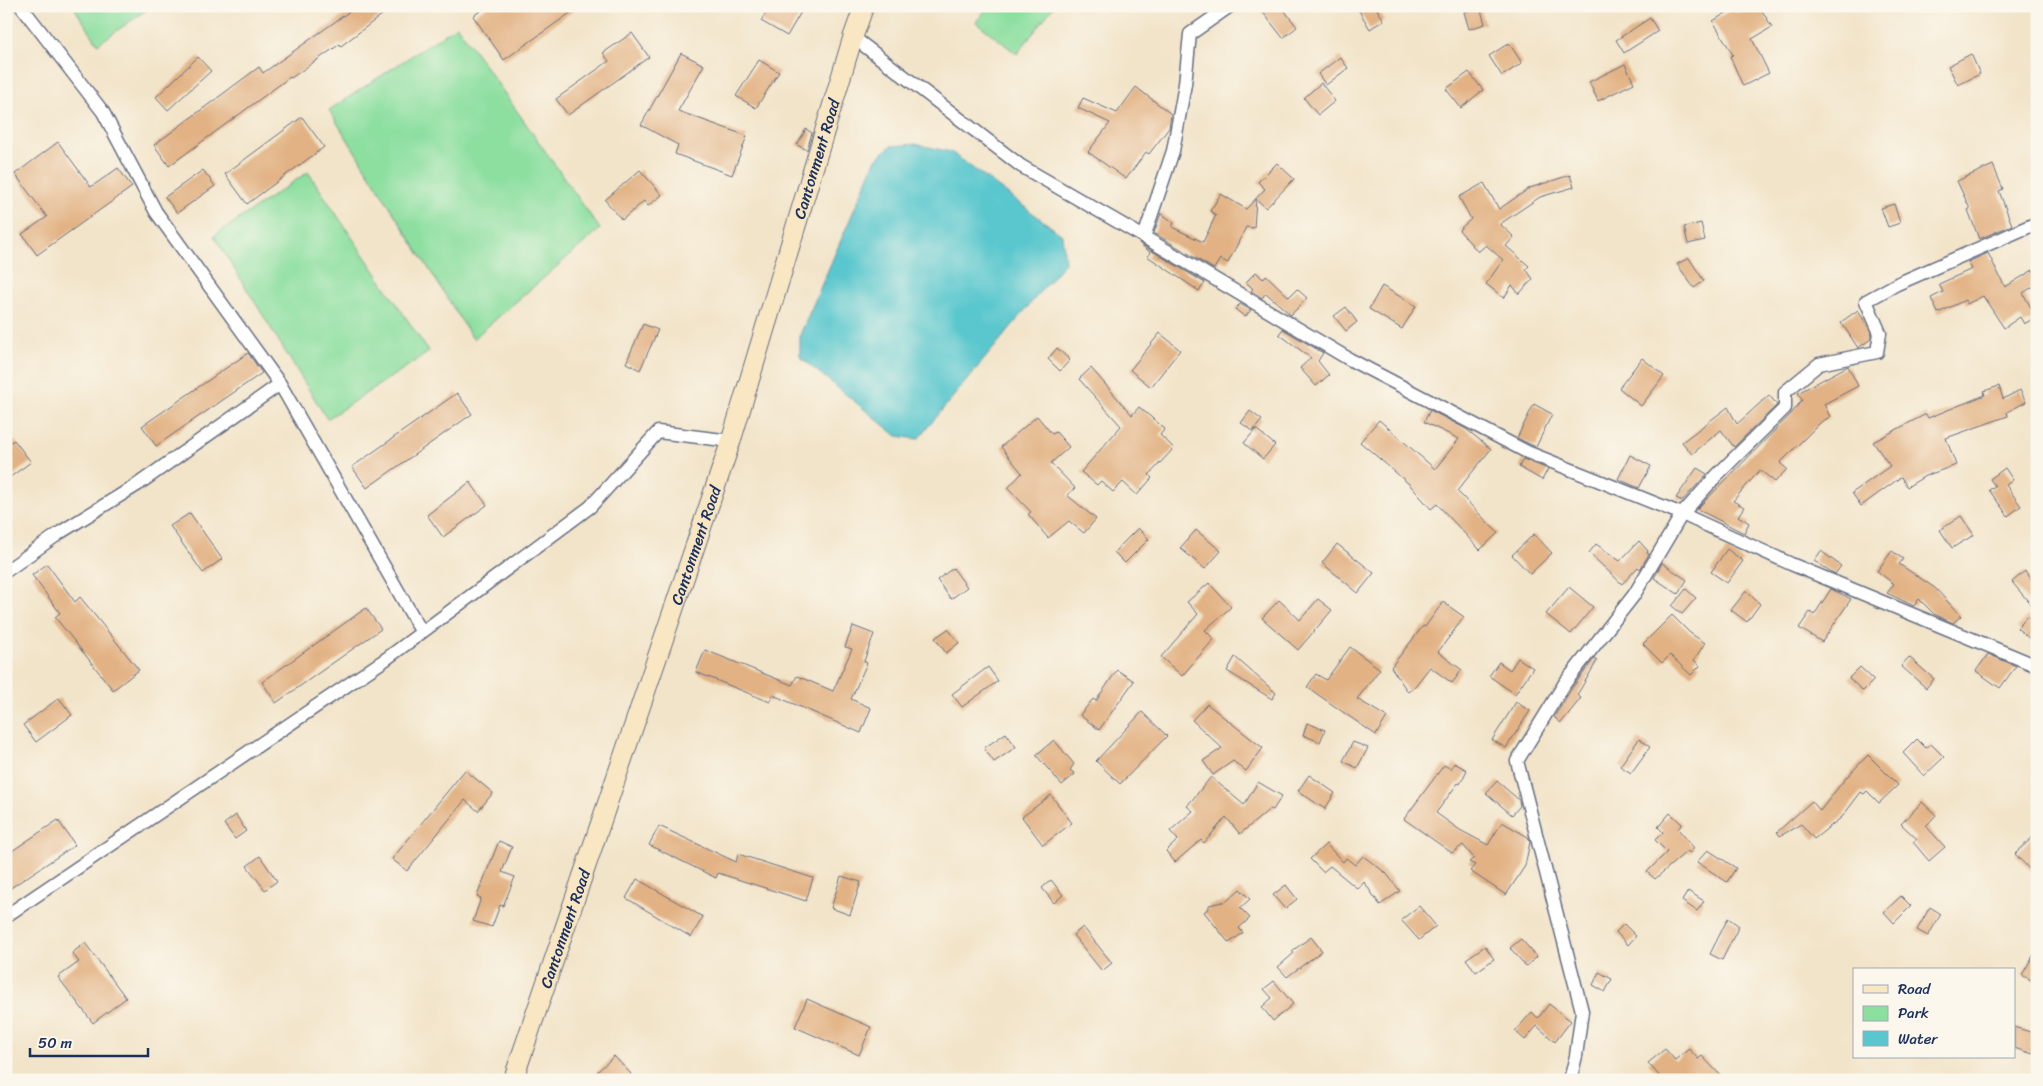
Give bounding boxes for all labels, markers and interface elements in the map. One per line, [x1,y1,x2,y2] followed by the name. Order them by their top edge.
[784,94,849,222] street label: Cantonment Road
[662,480,730,609] street label: Cantonment Road
[531,864,599,992] street label: Cantonment Road
[1853,968,2016,1058] legend
[1898,976,1931,1002] text: Road
[1898,1000,1929,1026] text: Park
[30,1026,148,1058] scale bar
[1898,1026,1938,1052] text: Water
[38,1030,73,1056] text: 50 m

